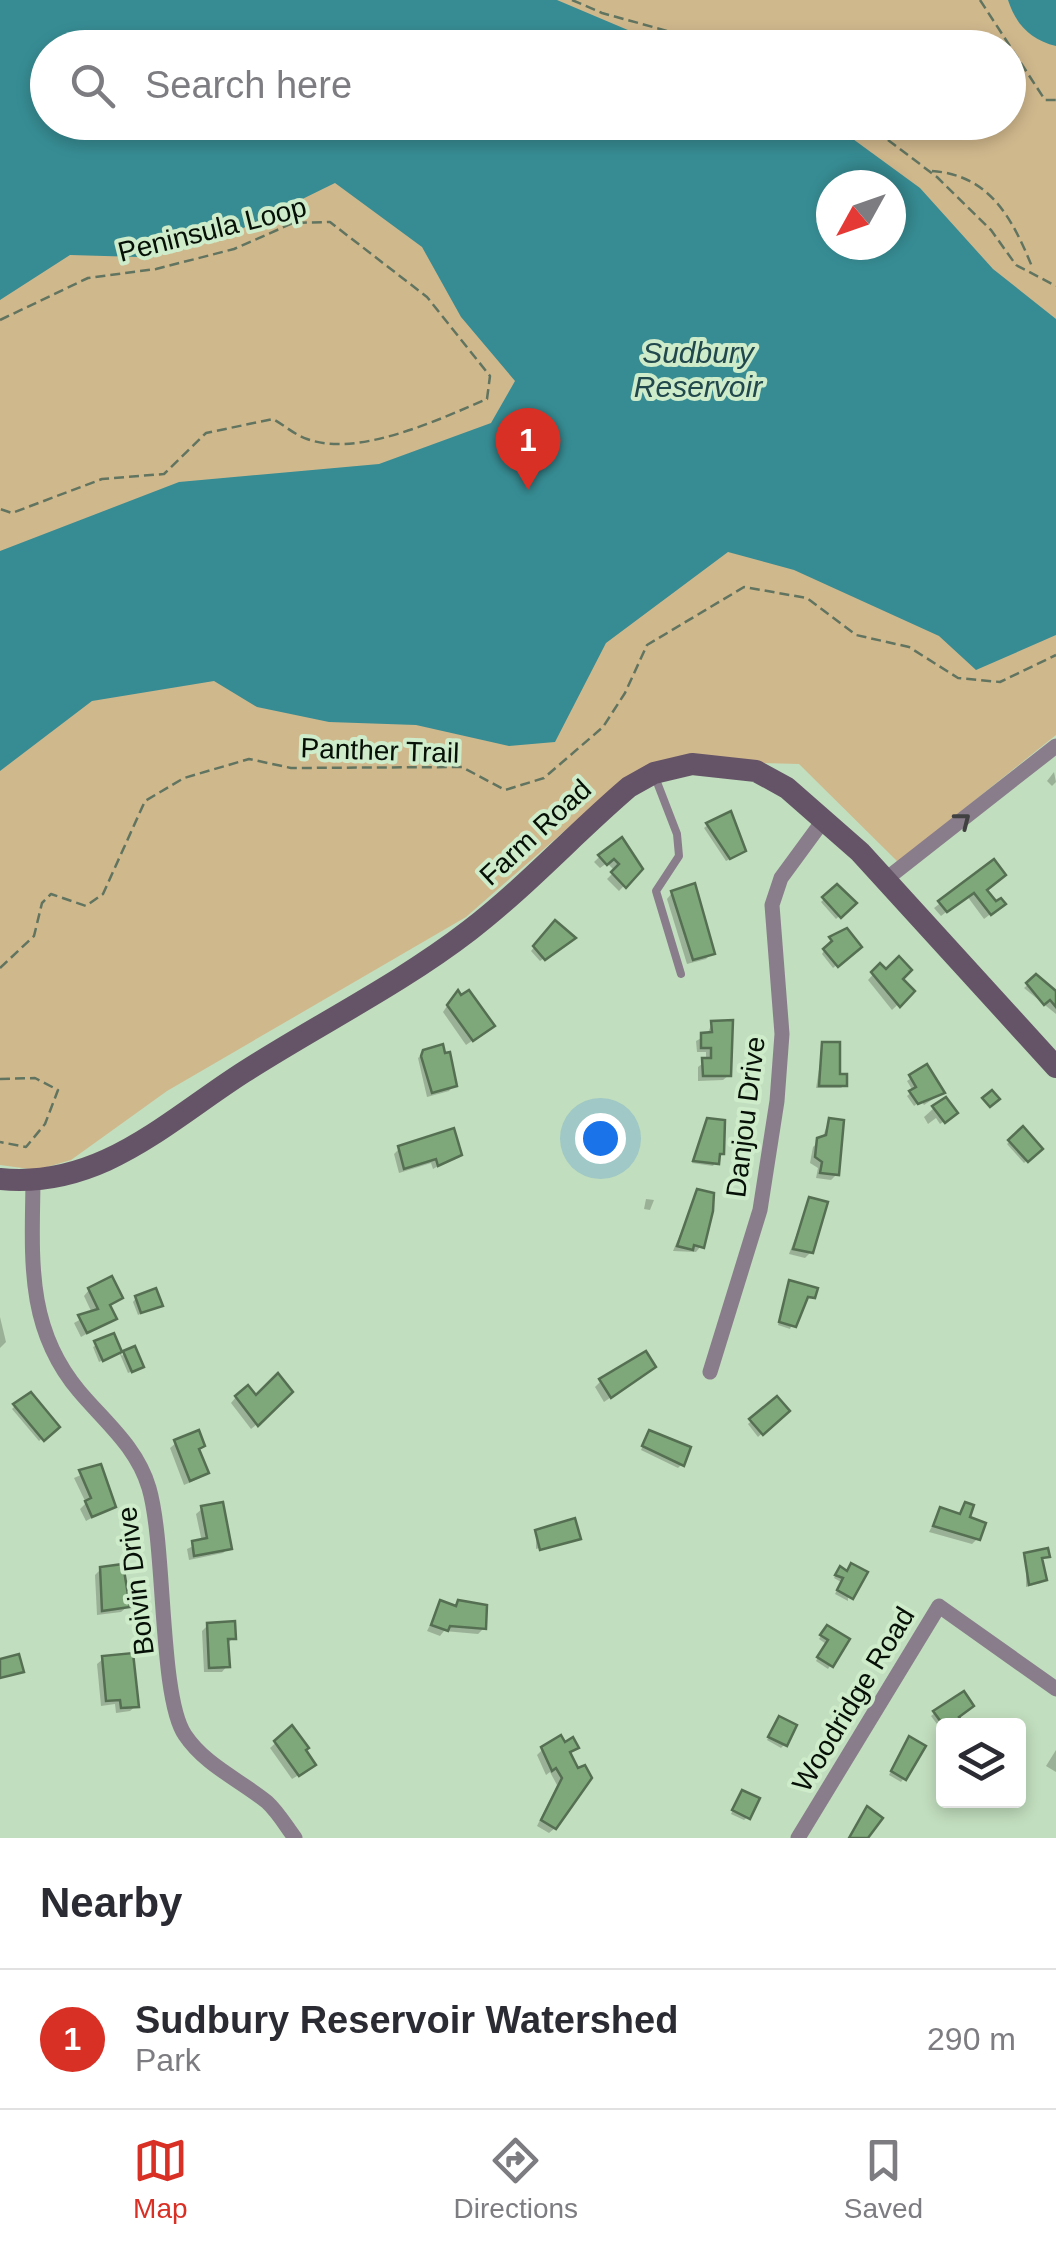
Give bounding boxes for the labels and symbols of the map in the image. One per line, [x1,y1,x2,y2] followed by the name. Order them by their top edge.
[816,170,906,260] north arrow
[115,191,310,268] street label: Peninsula Loop
[634,336,763,403] water label: Sudbury Reservoir
[496,408,560,490] pin: 1
[300,732,460,769] street label: Panther Trail
[474,773,597,891] street label: Farm Road
[951,815,969,832] one-way arrow
[720,1035,771,1199] street label: Danjou Drive
[575,1113,626,1164] your location
[111,1505,160,1657] street label: Boivin Drive
[786,1601,921,1797] street label: Woodridge Road

